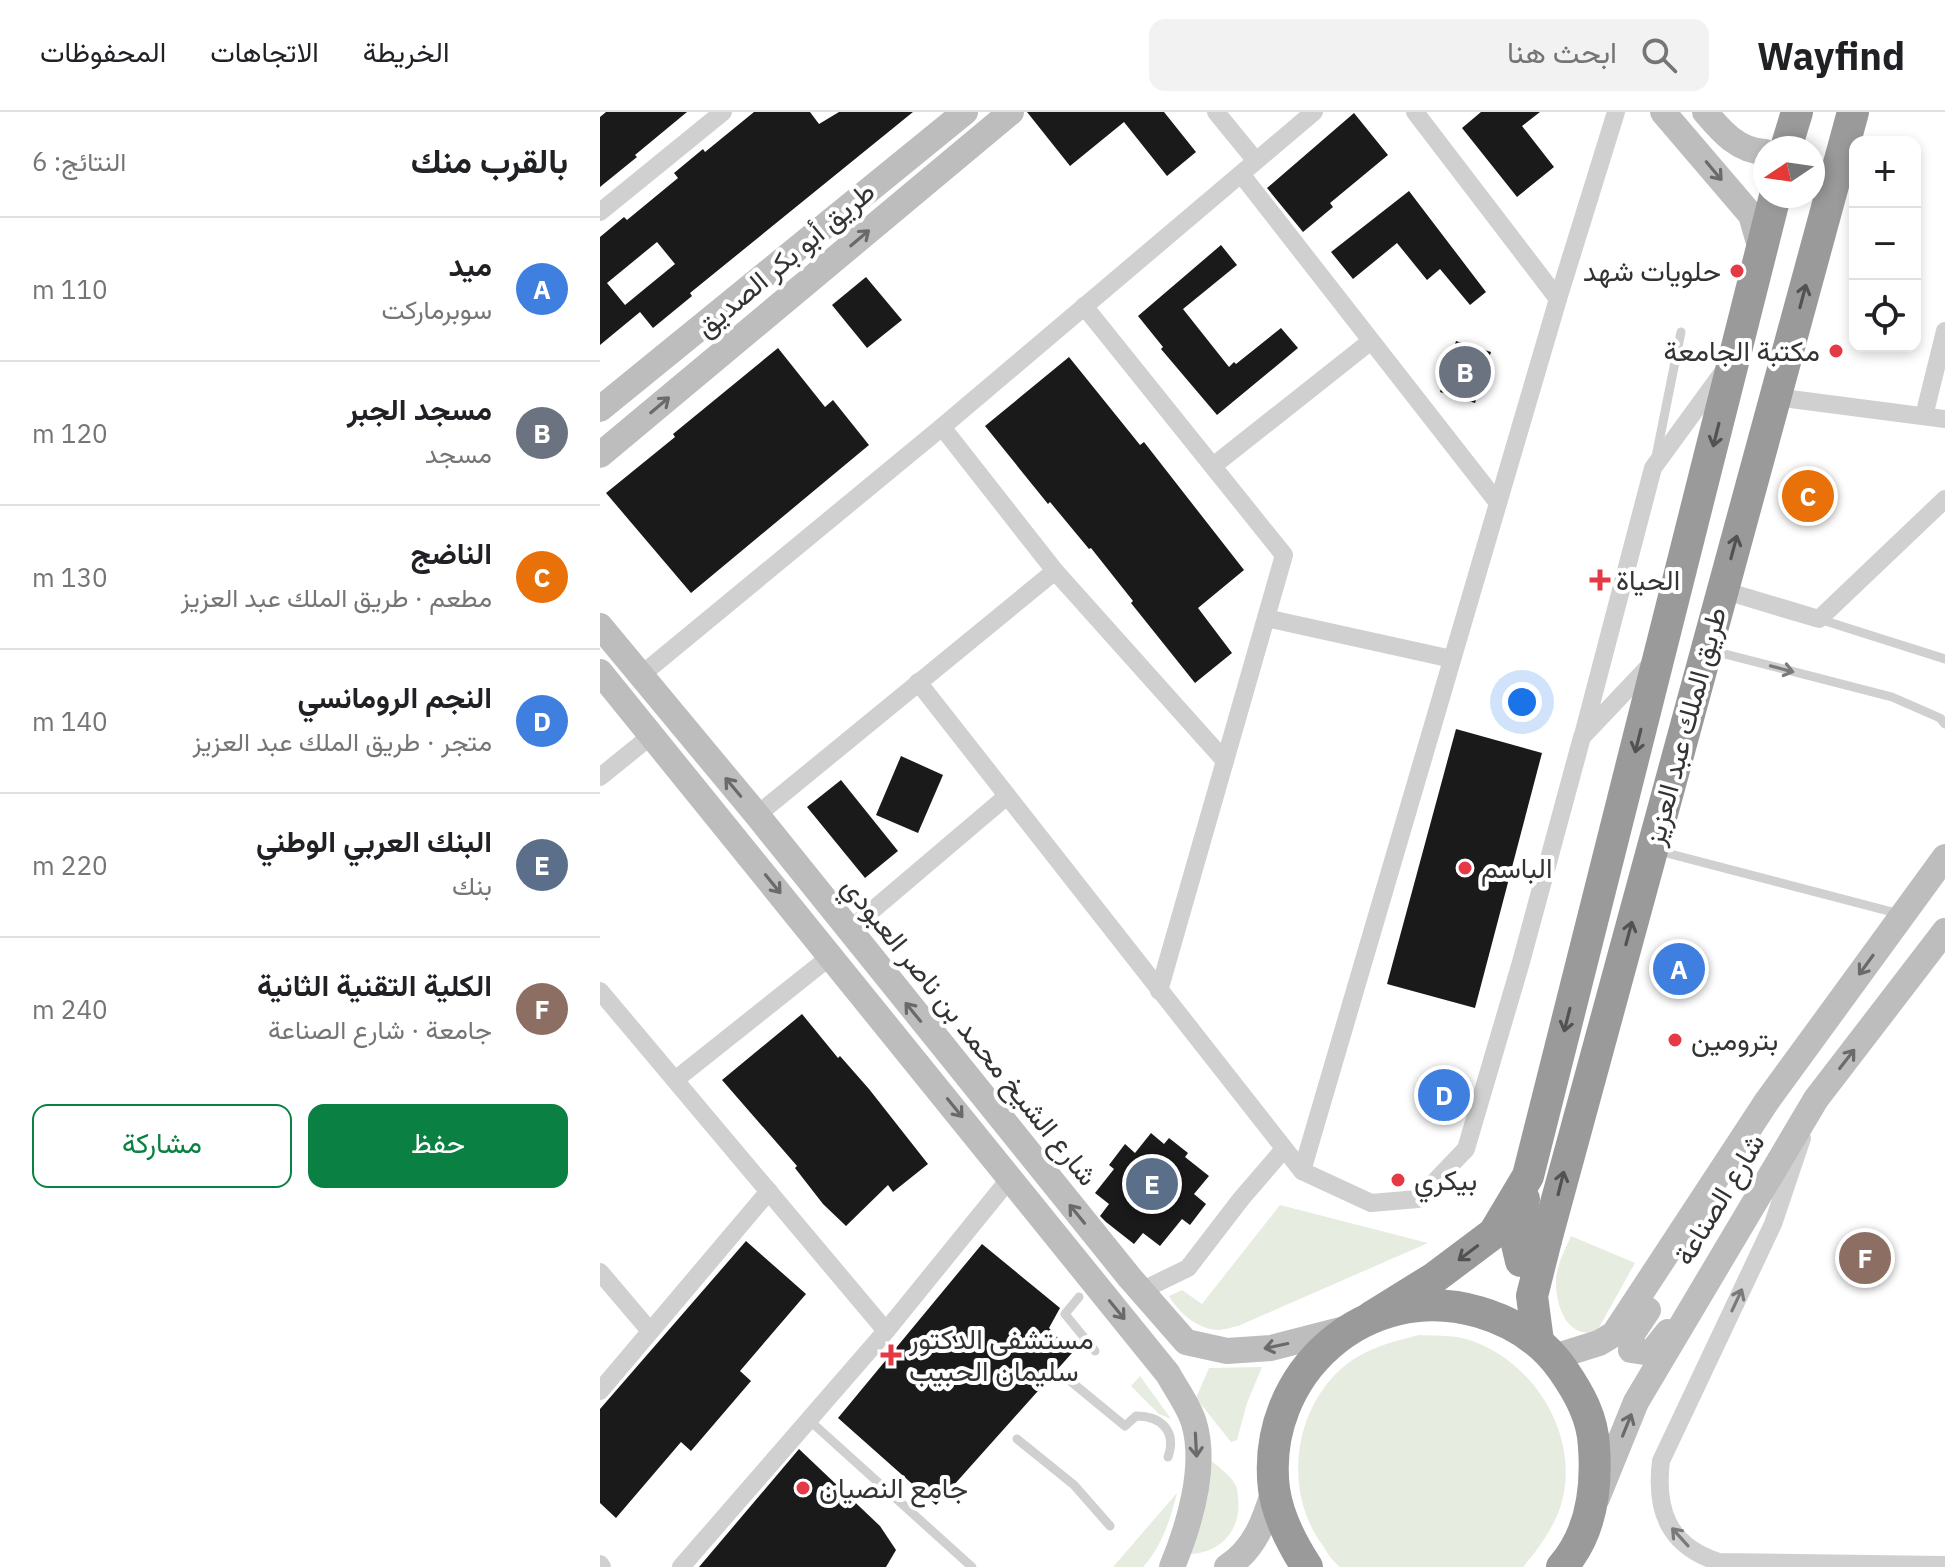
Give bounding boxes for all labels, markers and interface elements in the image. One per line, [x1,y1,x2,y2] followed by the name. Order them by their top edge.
[1149,19,1709,91] search box
[1757,31,1905,80] text: Wayfind
[1507,32,1617,71] text: ابحث هنا
[40,33,166,70] text: المحفوظات
[210,33,319,70] text: الاتجاهات
[363,33,449,70] text: الخريطة
[1637,33,1681,77] icon: search
[1753,136,1825,208] north arrow
[1849,136,1921,352] map controls
[1849,136,1921,208] button: +
[411,138,568,182] text: بالقرب منك
[32,144,126,178] text: النتائج: 6
[1705,160,1723,180] one-way arrow
[687,173,882,345] street label: طريق أبو بكر الصديق
[1849,208,1921,280] button: −
[849,229,869,247] one-way arrow
[449,245,492,284] text: ميد
[1583,252,1721,289] place label: حلويات شهد
[1728,262,1746,280] marker: حلويات شهد
[32,272,108,306] text: 110 m
[533,272,551,306] text: A
[1849,280,1921,352] button: locate
[1796,283,1811,309] one-way arrow
[381,292,492,326] text: سوبرماركت
[1663,332,1820,369] place label: مكتبة الجامعة
[1439,342,1491,402] pin: B
[1827,342,1845,360] marker: مكتبة الجامعة
[347,389,492,428] text: مسجد الجبر
[649,396,670,414] one-way arrow
[32,416,108,450] text: 120 m
[533,416,551,450] text: B
[1707,421,1722,447] one-way arrow
[425,436,492,470] text: مسجد
[1782,466,1834,526] pin: C
[410,533,492,572] text: الناضج
[1728,534,1743,560] one-way arrow
[32,560,108,594] text: 130 m
[534,560,550,594] text: C
[1616,561,1680,598] place label: الحياة
[1591,571,1609,589] marker: الحياة
[181,580,492,614] text: مطعم · طريق الملك عبد العزيز
[1635,603,1734,850] street label: طريق الملك عبد العزيز
[1768,662,1794,677] one-way arrow
[298,677,492,716] text: النجم الرومانسي
[1502,682,1542,722] your location
[32,704,108,738] text: 140 m
[533,704,551,738] text: D
[193,724,492,758] text: متجر · طريق الملك عبد العزيز
[1630,728,1645,753] one-way arrow
[724,777,742,798] one-way arrow
[256,821,492,860] text: البنك العربي الوطني
[32,848,108,882] text: 220 m
[534,848,550,882] text: E
[1481,849,1552,887] place label: الباسم
[1456,859,1474,877] marker: الباسم
[452,868,492,902] text: بنك
[830,869,1107,1196] street label: شارع الشيخ محمد بن ناصر العبودي
[764,873,782,894] one-way arrow
[1622,920,1637,946] one-way arrow
[1653,939,1705,999] pin: A
[1858,954,1874,976] one-way arrow
[257,965,492,1004] text: الكلية التقنية الثانية
[32,992,108,1026] text: 240 m
[534,992,550,1026] text: F
[905,1002,922,1023] one-way arrow
[1559,1007,1574,1033] one-way arrow
[268,1012,492,1046] text: جامعة · شارع الصناعة
[1691,1021,1778,1058] place label: بترومين
[1666,1031,1684,1049] marker: بترومين
[1838,1048,1855,1070] one-way arrow
[1418,1065,1470,1125] pin: D
[946,1097,963,1118] one-way arrow
[32,1104,292,1188] button: مشاركة
[308,1104,568,1188] button: حفظ
[1665,1126,1773,1272] street label: شارع الصناعة
[1126,1154,1178,1214] pin: E
[1414,1161,1477,1203] place label: بيكري
[1389,1171,1407,1189] marker: بيكري
[1554,1171,1569,1197] one-way arrow
[1068,1204,1086,1225] one-way arrow
[1839,1228,1891,1288] pin: F
[1458,1244,1479,1261] one-way arrow
[1730,1289,1745,1313] one-way arrow
[1109,1299,1126,1320] one-way arrow
[908,1320,1094,1389] place label: مستشفى الدكتور سليمان الحبيب
[1264,1339,1290,1354] one-way arrow
[880,1344,902,1366] marker: مستشفى الدكتور سليمان الحبيب
[1621,1413,1635,1438] one-way arrow
[1189,1431,1204,1458] one-way arrow
[819,1469,968,1508] place label: جامع النصيان
[794,1479,812,1497] marker: جامع النصيان
[1671,1527,1689,1547] one-way arrow

